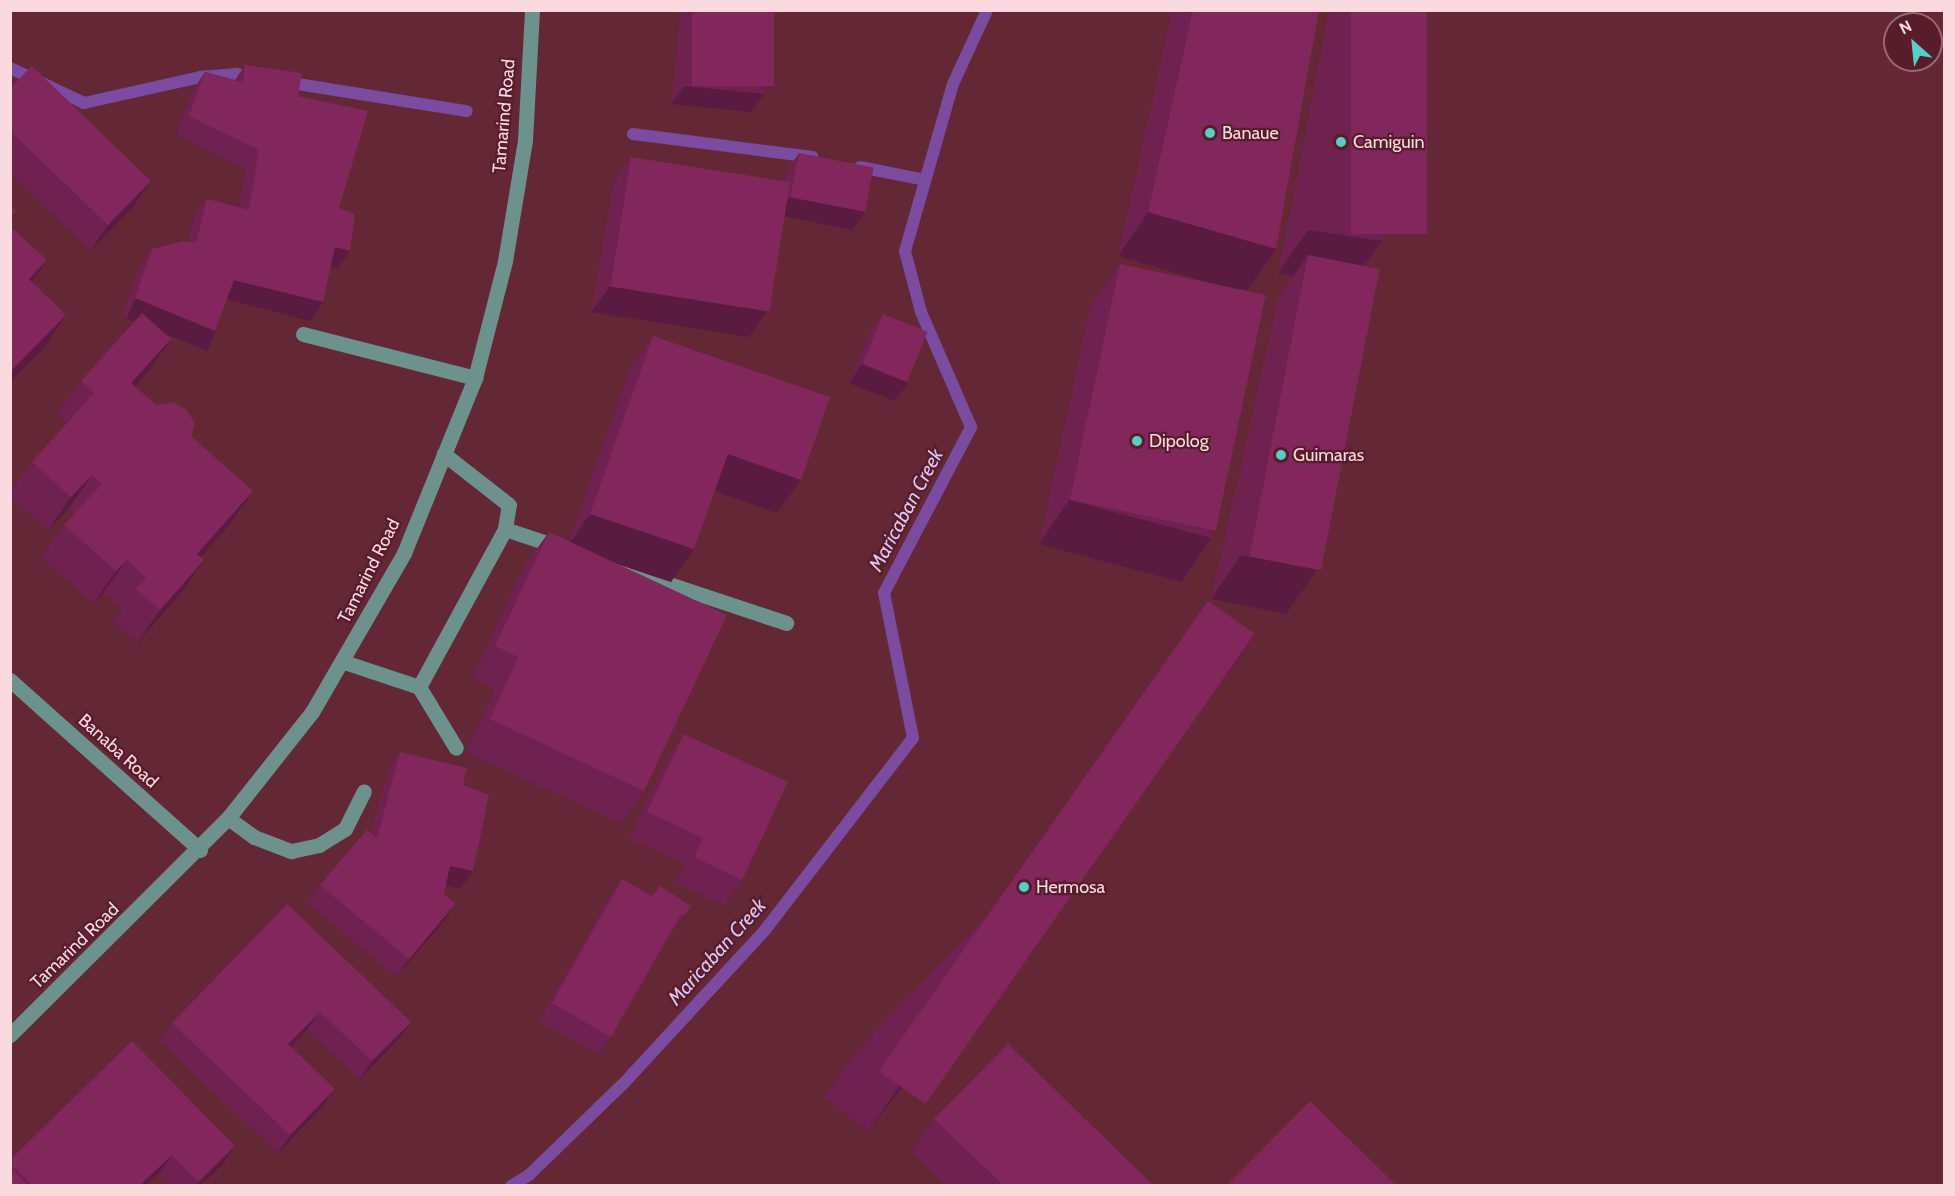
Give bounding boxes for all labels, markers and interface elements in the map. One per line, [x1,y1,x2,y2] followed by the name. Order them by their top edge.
[1883,12,1943,72] north arrow
[1896,16,1915,38] text: N
[488,58,520,174] street label: Tamarind Road
[1222,122,1279,144] place label: Banaue
[1203,126,1217,140] marker: Banaue
[1353,131,1425,153] place label: Camiguin
[1334,135,1348,149] marker: Camiguin
[1149,430,1209,452] place label: Dipolog
[1130,434,1144,448] marker: Dipolog
[1293,444,1364,466] place label: Guimaras
[864,445,948,575] water label: Maricaban Creek
[1274,448,1288,462] marker: Guimaras
[333,515,405,627] street label: Tamarind Road
[74,710,162,792] street label: Banaba Road
[1036,876,1105,898] place label: Hermosa
[1017,880,1031,894] marker: Hermosa
[663,894,771,1010] water label: Maricaban Creek
[26,899,124,993] street label: Tamarind Road

